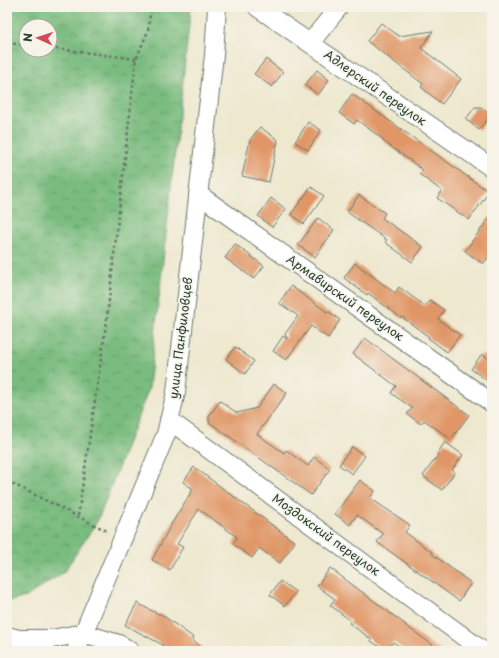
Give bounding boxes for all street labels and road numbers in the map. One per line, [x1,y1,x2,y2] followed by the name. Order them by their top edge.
[321,45,431,130] street label: Адлерский переулок
[283,250,409,345] street label: Армавирский переулок
[164,276,196,400] street label: улица Панфиловцев
[269,489,385,580] street label: Моздокский переулок

